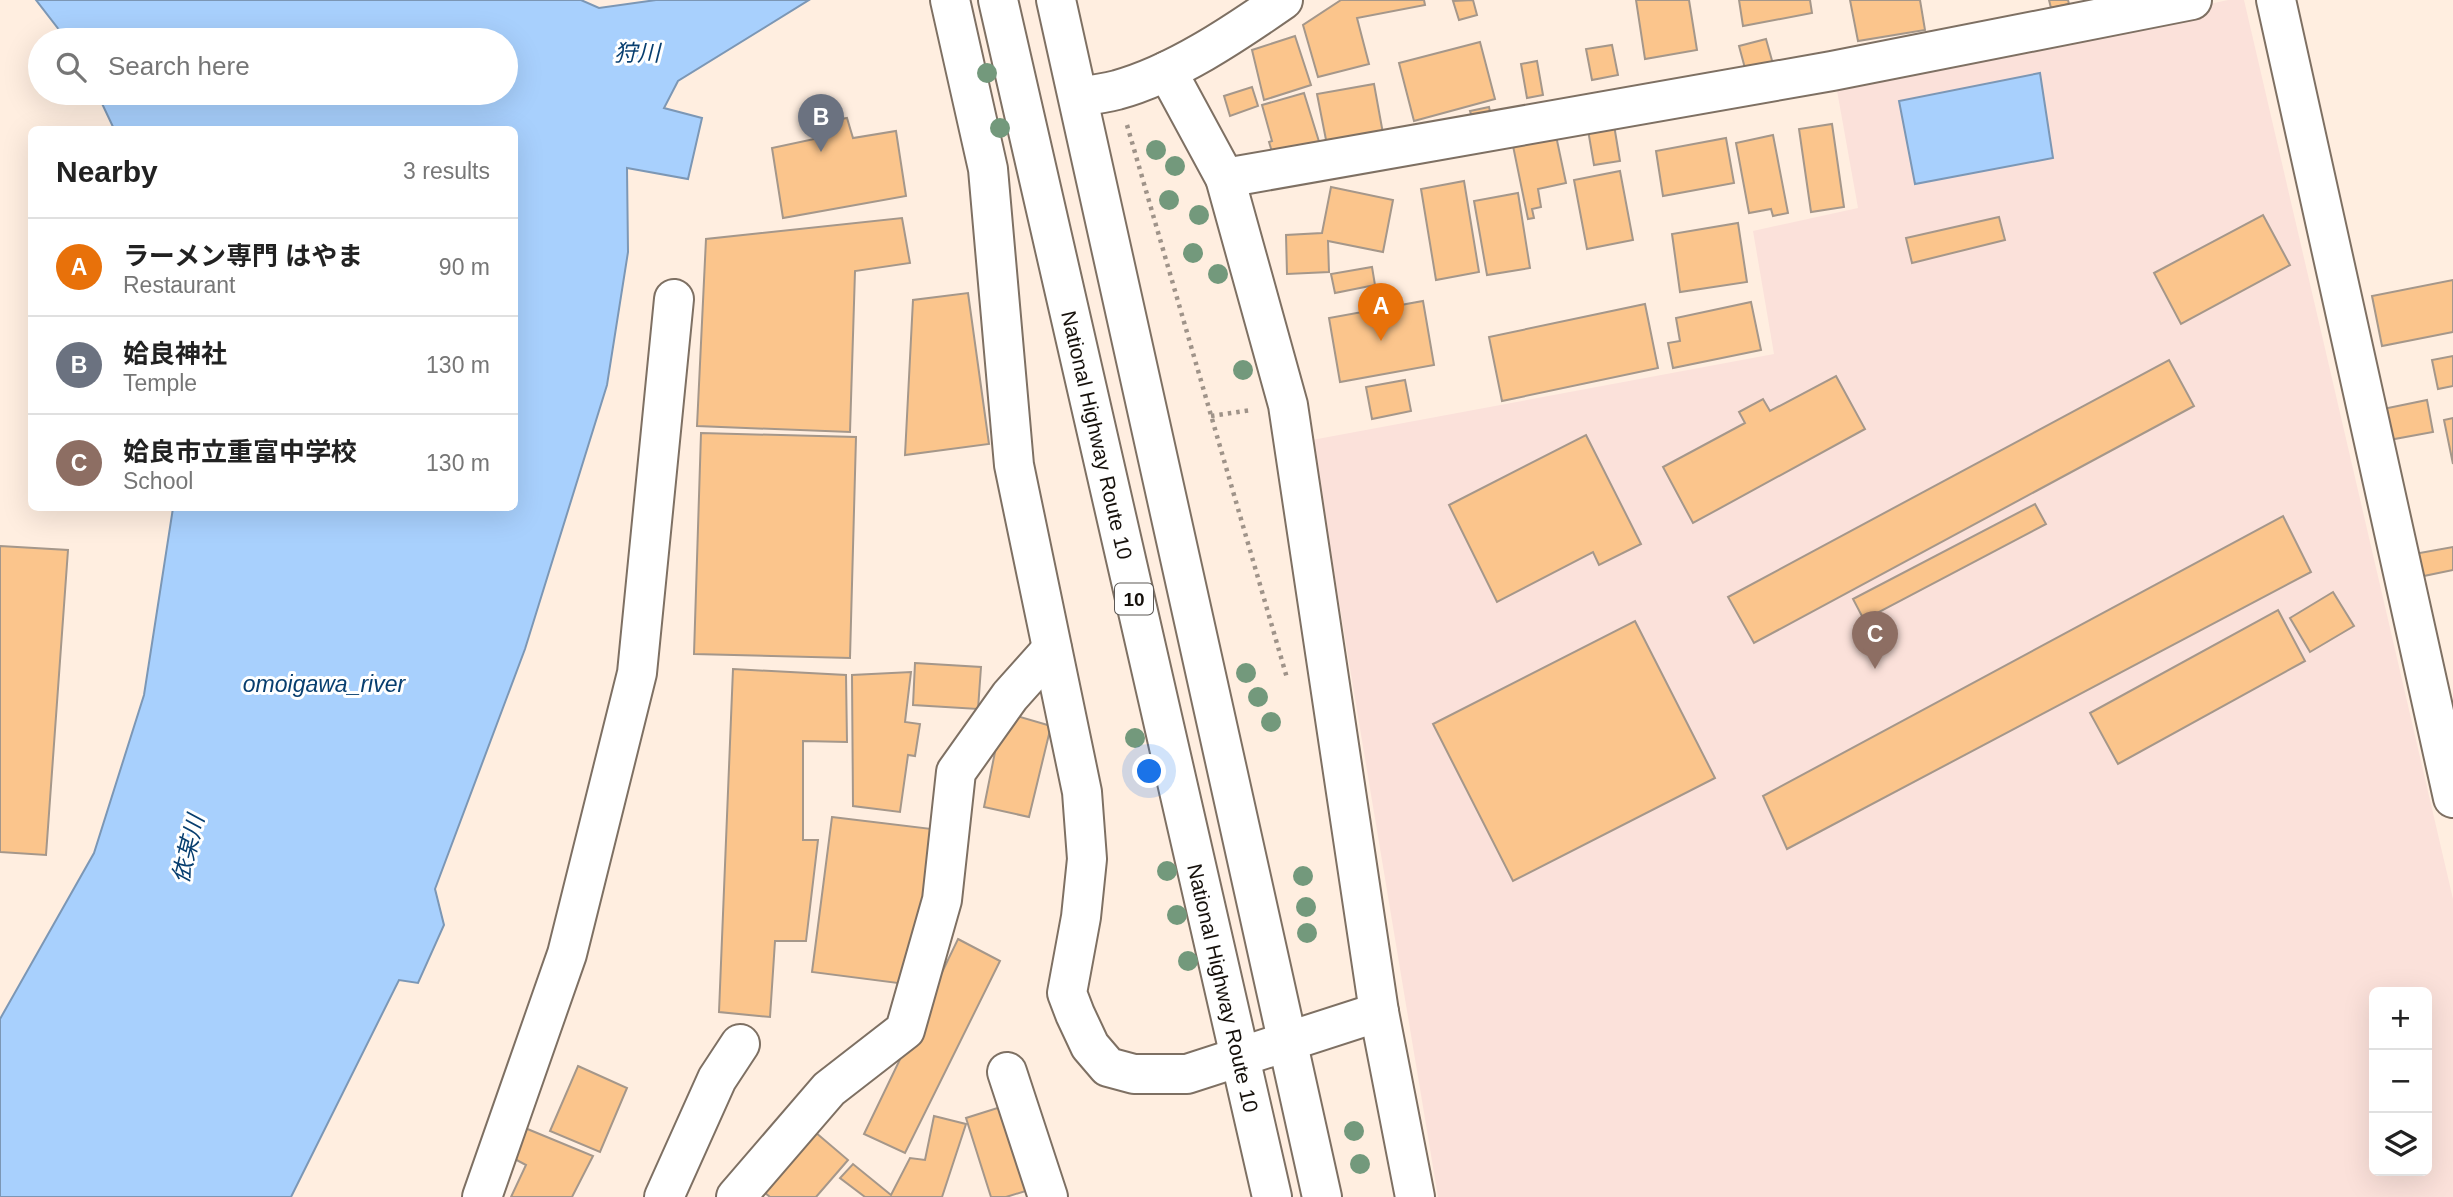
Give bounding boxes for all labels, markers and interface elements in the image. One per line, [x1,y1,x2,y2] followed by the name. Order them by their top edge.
[28,28,518,105] search box
[614,40,663,66] water label: 狩川
[52,48,90,86] icon: search
[108,51,250,81] text: Search here
[798,94,844,152] pin: B
[56,155,158,188] text: Nearby
[403,158,490,184] text: 3 results
[123,241,363,271] text: ラーメン専門 はやま
[71,254,87,280] text: A
[439,254,490,280] text: 90 m
[123,272,236,298] text: Restaurant
[1358,283,1404,341] pin: A
[1057,308,1137,562] street label: National Highway Route 10
[123,339,227,369] text: 姶良神社
[71,352,87,378] text: B
[426,352,490,378] text: 130 m
[123,370,197,396] text: Temple
[123,437,357,467] text: 姶良市立重富中学校
[71,450,87,476] text: C
[426,450,490,476] text: 130 m
[123,468,193,494] text: School
[1115,584,1153,614] road number: 10
[1852,611,1898,669] pin: C
[243,671,407,697] water label: omoigawa_river
[1132,754,1166,788] your location
[167,809,210,886] water label: 依某川
[1183,861,1263,1115] street label: National Highway Route 10
[2369,987,2432,1176] map controls
[2369,987,2432,1050] button: +
[2369,1050,2432,1113] button: −
[2369,1113,2432,1176] button: layers

